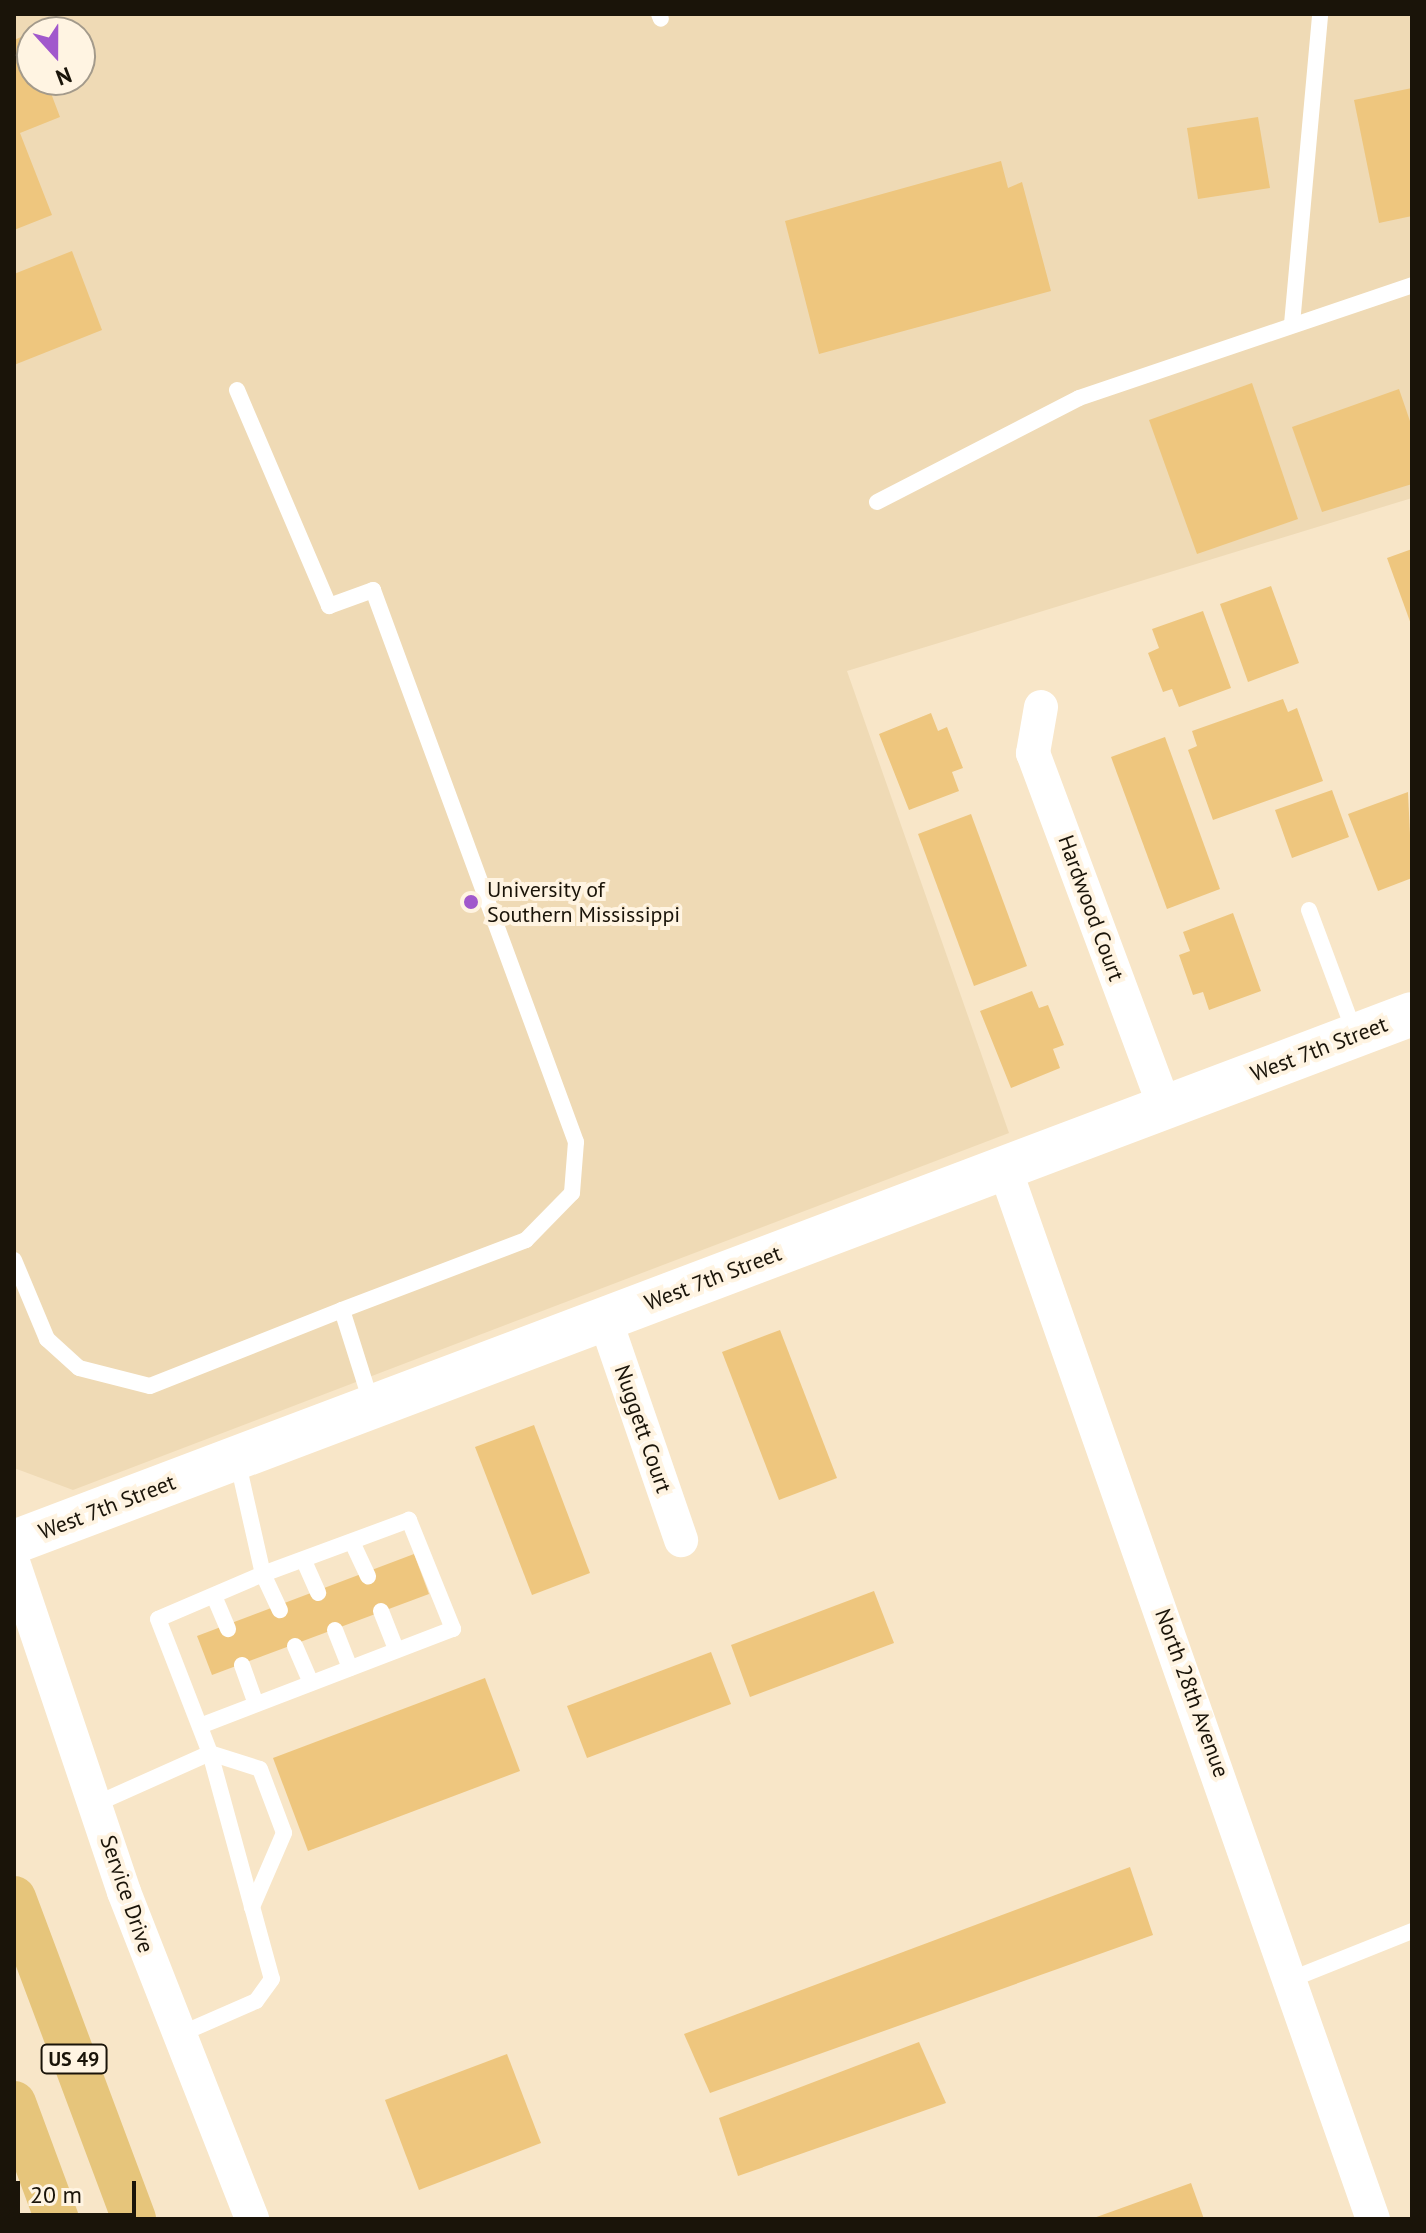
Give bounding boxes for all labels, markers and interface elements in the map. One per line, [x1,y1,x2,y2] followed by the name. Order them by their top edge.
[16,16,96,96] north arrow
[52,61,76,92] text: N
[1052,831,1130,985] street label: Hardwood Court
[487,876,680,928] place label: University of Southern Mississippi
[462,893,480,911] marker: University of Southern Mississippi
[1247,1011,1391,1087] street label: West 7th Street
[641,1240,785,1316] street label: West 7th Street
[609,1362,677,1496] street label: Nuggett Court
[35,1469,179,1545] street label: West 7th Street
[1149,1605,1235,1781] street label: North 28th Avenue
[95,1832,159,1956] street label: Service Drive
[40,2043,108,2075] road number: US 49
[20,2165,140,2215] scale bar
[30,2179,82,2210] text: 20 m

